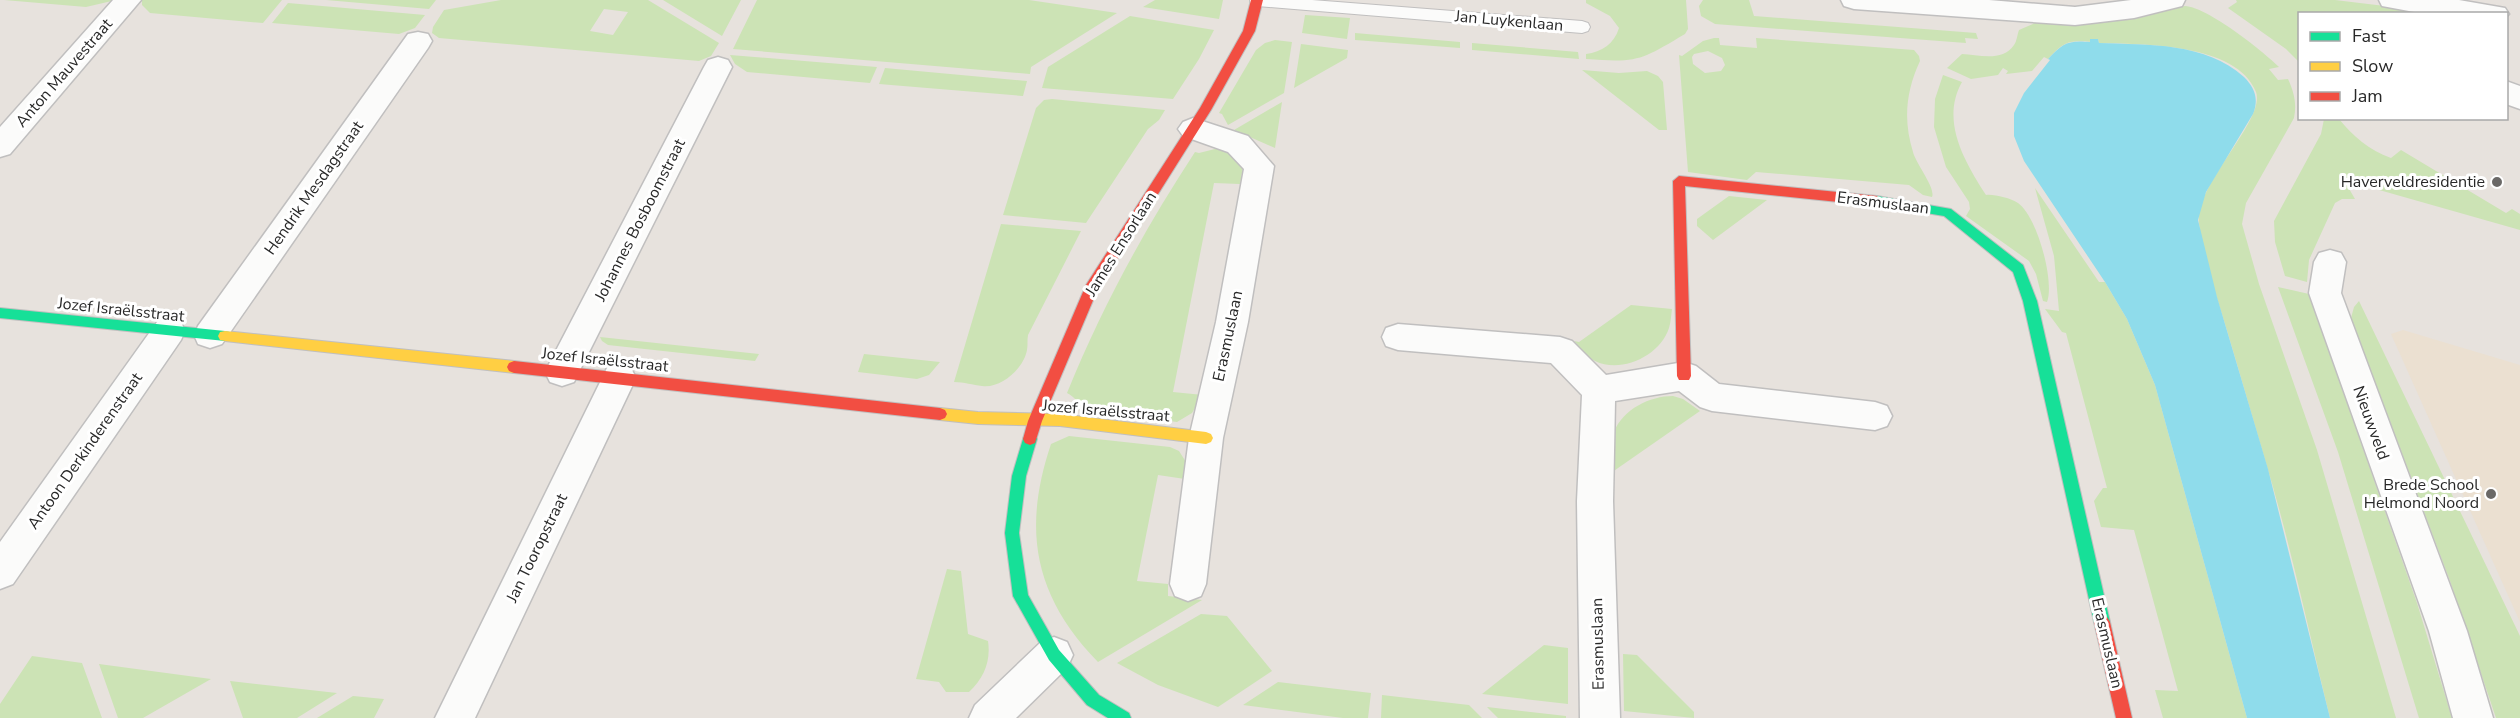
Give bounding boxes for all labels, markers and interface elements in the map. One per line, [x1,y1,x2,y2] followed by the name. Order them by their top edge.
[1453,5,1564,37] street label: Jan Luykenlaan
[2298,12,2508,120] legend
[11,14,118,132] street label: Anton Mauvestraat
[2352,24,2387,48] text: Fast
[2352,54,2393,78] text: Slow
[2351,84,2383,108] text: Jam
[259,116,369,259] street label: Hendrik Mesdagstraat
[589,135,691,306] street label: Johannes Bosboomstraat
[2341,171,2485,193] place label: Haverveldresidentie
[2490,175,2504,189] marker: Haverveldresidentie
[1836,186,1930,220] street label: Erasmuslaan
[1080,188,1162,301] street label: James Ensorlaan
[1208,289,1248,383] street label: Erasmuslaan
[56,292,186,328] street label: Jozef Israëlsstraat
[540,342,670,378] street label: Jozef Israëlsstraat
[22,368,148,534] street label: Antoon Derkinderenstraat
[2347,383,2395,463] street label: Nieuwveld
[1041,394,1171,428] street label: Jozef Israëlsstraat
[2364,474,2479,514] place label: Brede School Helmond Noord
[2484,487,2498,501] marker: Brede School Helmond Noord
[501,490,573,607] street label: Jan Tooropstraat
[2086,596,2128,690] street label: Erasmuslaan
[1586,598,1610,690] street label: Erasmuslaan

